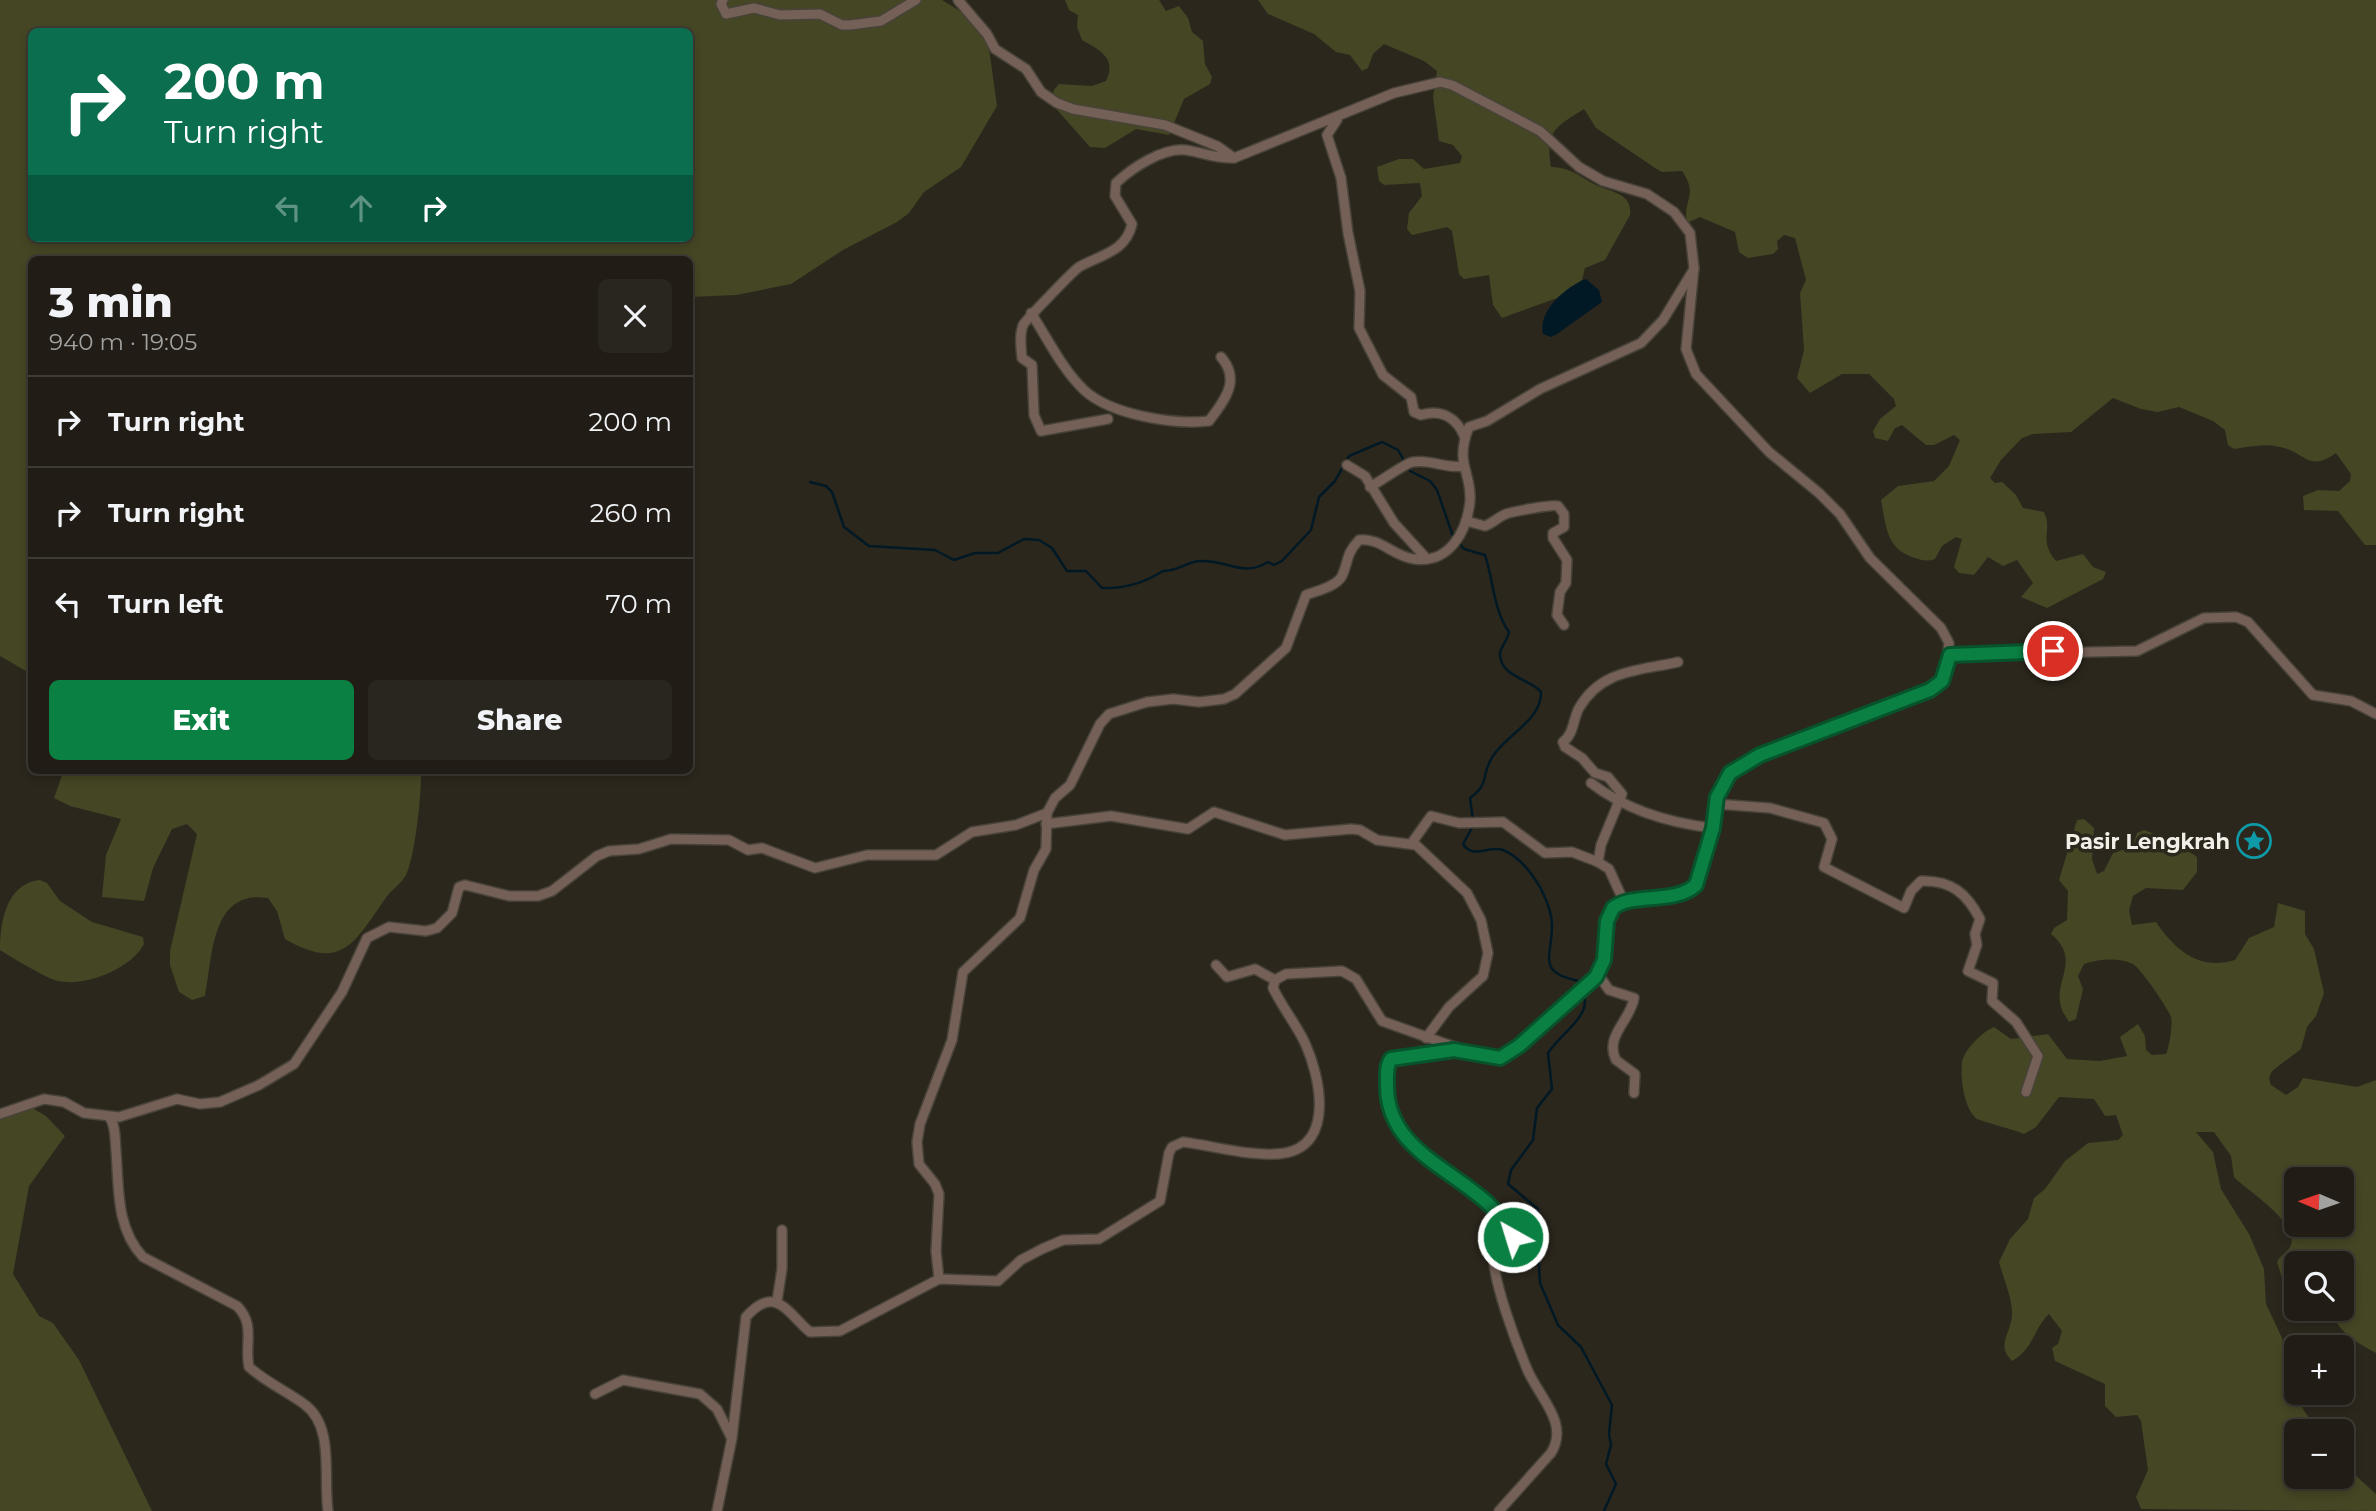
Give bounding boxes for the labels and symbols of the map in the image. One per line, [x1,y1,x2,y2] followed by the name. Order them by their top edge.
[2023,621,2083,681] pin
[2235,822,2273,860] place icon: Pasir Lengkrah
[2065,829,2230,854] place label: Pasir Lengkrah
[2284,1167,2354,1237] north arrow
[1476,1200,1550,1274] position arrow

